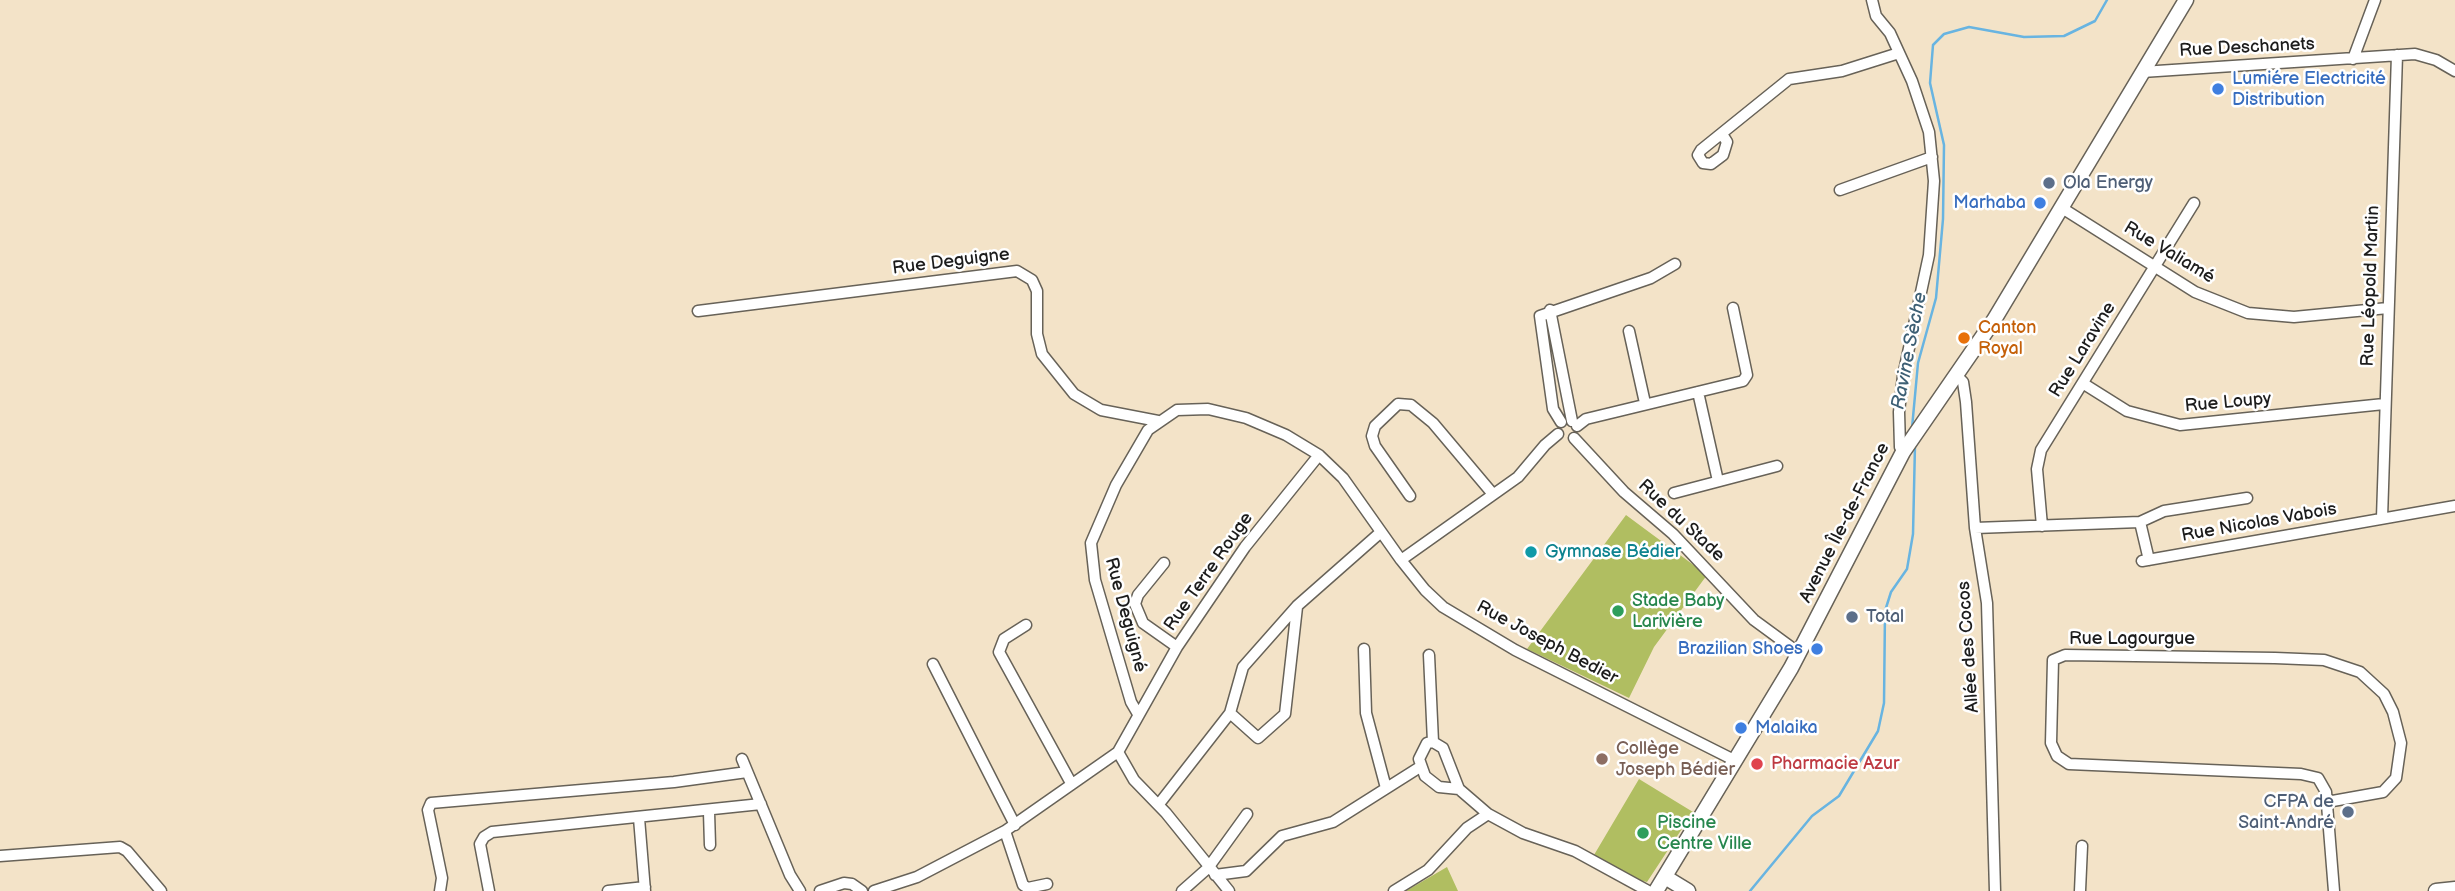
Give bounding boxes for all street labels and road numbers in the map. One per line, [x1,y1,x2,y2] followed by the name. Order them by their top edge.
[2179,34,2315,62] street label: Rue Deschanets
[2357,205,2385,367] street label: Rue Léopold Martin
[2120,217,2218,289] street label: Rue Valiamé
[891,244,1011,280] street label: Rue Deguigne
[2045,298,2121,402] street label: Rue Laravine
[2184,388,2272,418] street label: Rue Loupy
[1795,439,1895,607] street label: Avenue Île-de-France
[1633,475,1729,567] street label: Rue du Stade
[2180,499,2338,547] street label: Rue Nicolas Vabois
[1160,508,1258,636] street label: Rue Terre Rouge
[1099,555,1151,675] street label: Rue Deguigné
[1954,581,1984,713] street label: Allée des Cocos
[1473,597,1621,689] street label: Rue Joseph Bedier
[2069,628,2195,650] street label: Rue Lagourgue

